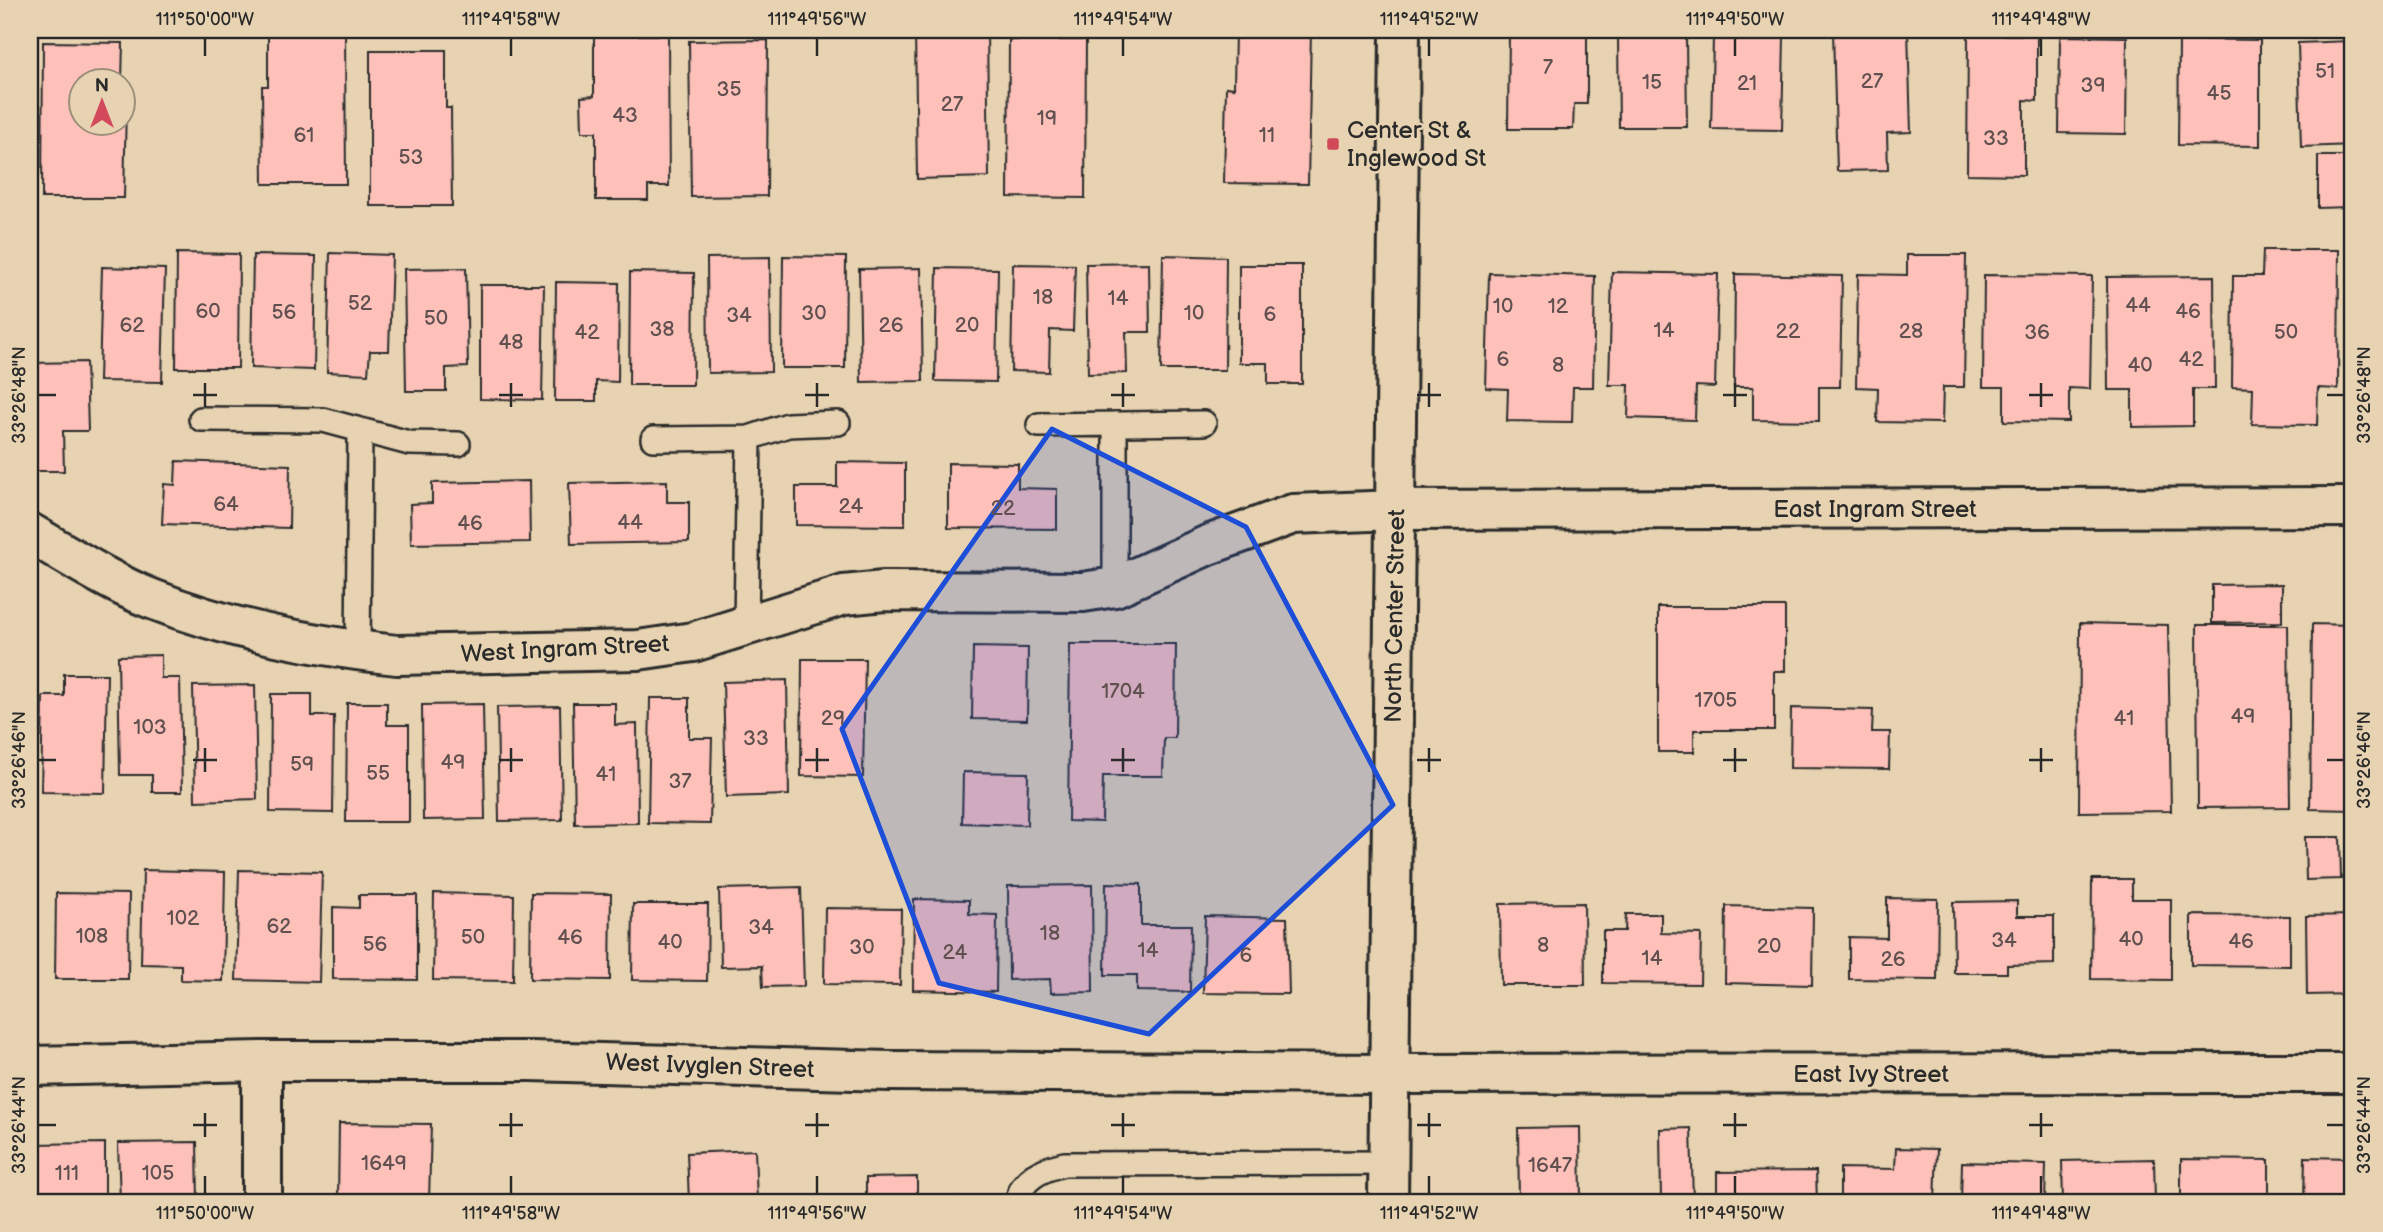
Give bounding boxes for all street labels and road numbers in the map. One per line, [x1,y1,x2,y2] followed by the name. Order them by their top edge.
[1773,495,1977,524] street label: East Ingram Street
[1379,508,1411,723] street label: North Center Street
[460,629,671,669] street label: West Ingram Street
[605,1048,816,1084] street label: West Ivyglen Street
[1793,1060,1950,1089] street label: East Ivy Street

